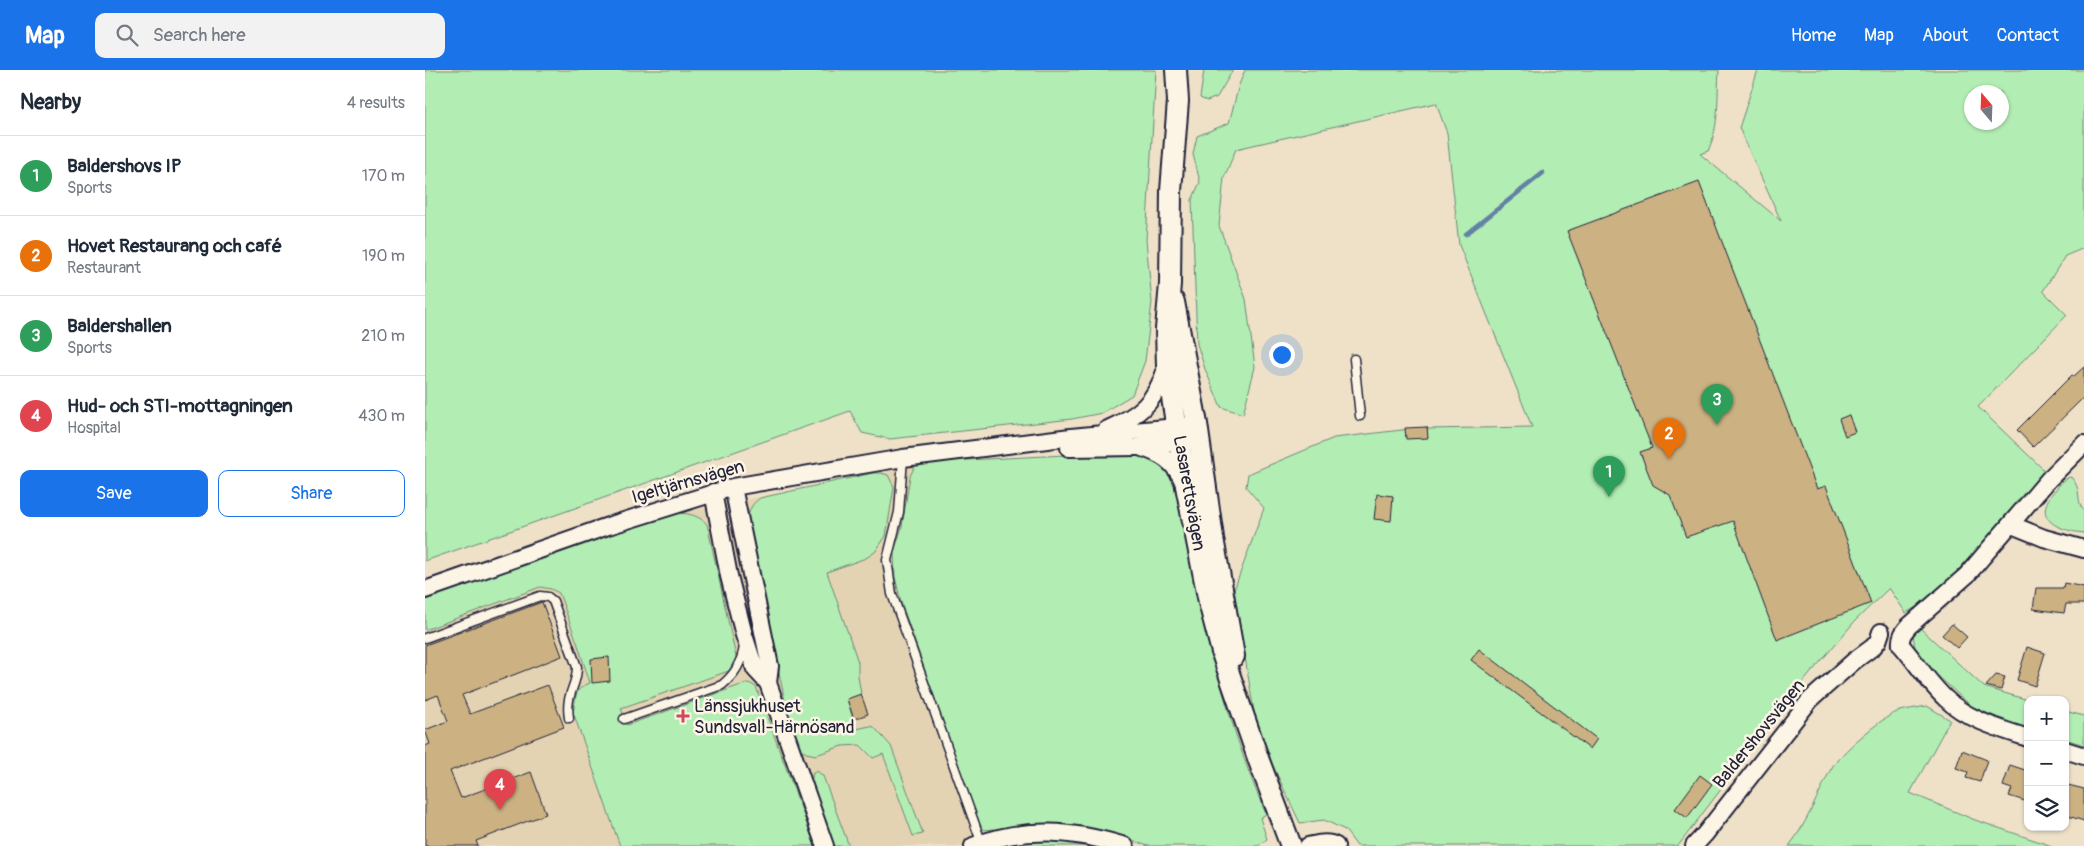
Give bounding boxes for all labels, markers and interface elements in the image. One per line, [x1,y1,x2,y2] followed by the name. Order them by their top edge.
[95,13,445,58] search box
[25,21,65,50] text: Map
[113,21,141,49] icon: search
[153,23,246,47] text: Search here
[1791,24,1836,47] text: Home
[1864,24,1894,47] text: Map
[1922,24,1968,47] text: About
[1996,24,2059,47] text: Contact
[1964,85,2009,130] north arrow
[20,89,81,116] text: Nearby
[347,93,405,113] text: 4 results
[67,154,181,178] text: Baldershovs IP
[33,166,39,186] text: 1
[362,166,405,186] text: 170 m
[67,178,112,198] text: Sports
[67,234,282,258] text: Hovet Restaurang och café
[32,246,40,266] text: 2
[362,246,405,266] text: 190 m
[67,258,141,278] text: Restaurant
[67,314,172,338] text: Baldershallen
[32,326,40,346] text: 3
[361,326,405,346] text: 210 m
[67,338,112,358] text: Sports
[1269,342,1295,368] your location
[1701,384,1733,425] pin: 3
[67,394,293,418] text: Hud- och STI-mottagningen
[31,406,41,426] text: 4
[358,406,405,426] text: 430 m
[67,418,121,438] text: Hospital
[1653,418,1685,459] pin: 2
[1168,433,1210,553] street label: Lasarettsvägen
[629,455,747,509] street label: Igeltjärnsvägen
[1593,456,1625,497] pin: 1
[20,470,208,517] button: Save
[218,470,405,517] button: Share
[1708,675,1810,793] street label: Baldershovsvägen
[694,695,855,739] place label: Länssjukhuset Sundsvall-Härnösand
[2024,696,2069,831] map controls
[2024,696,2069,741] button: +
[676,709,690,723] marker: Länssjukhuset Sundsvall-Härnösand
[2024,741,2069,786] button: −
[484,769,516,810] pin: 4
[2024,786,2069,831] button: layers

